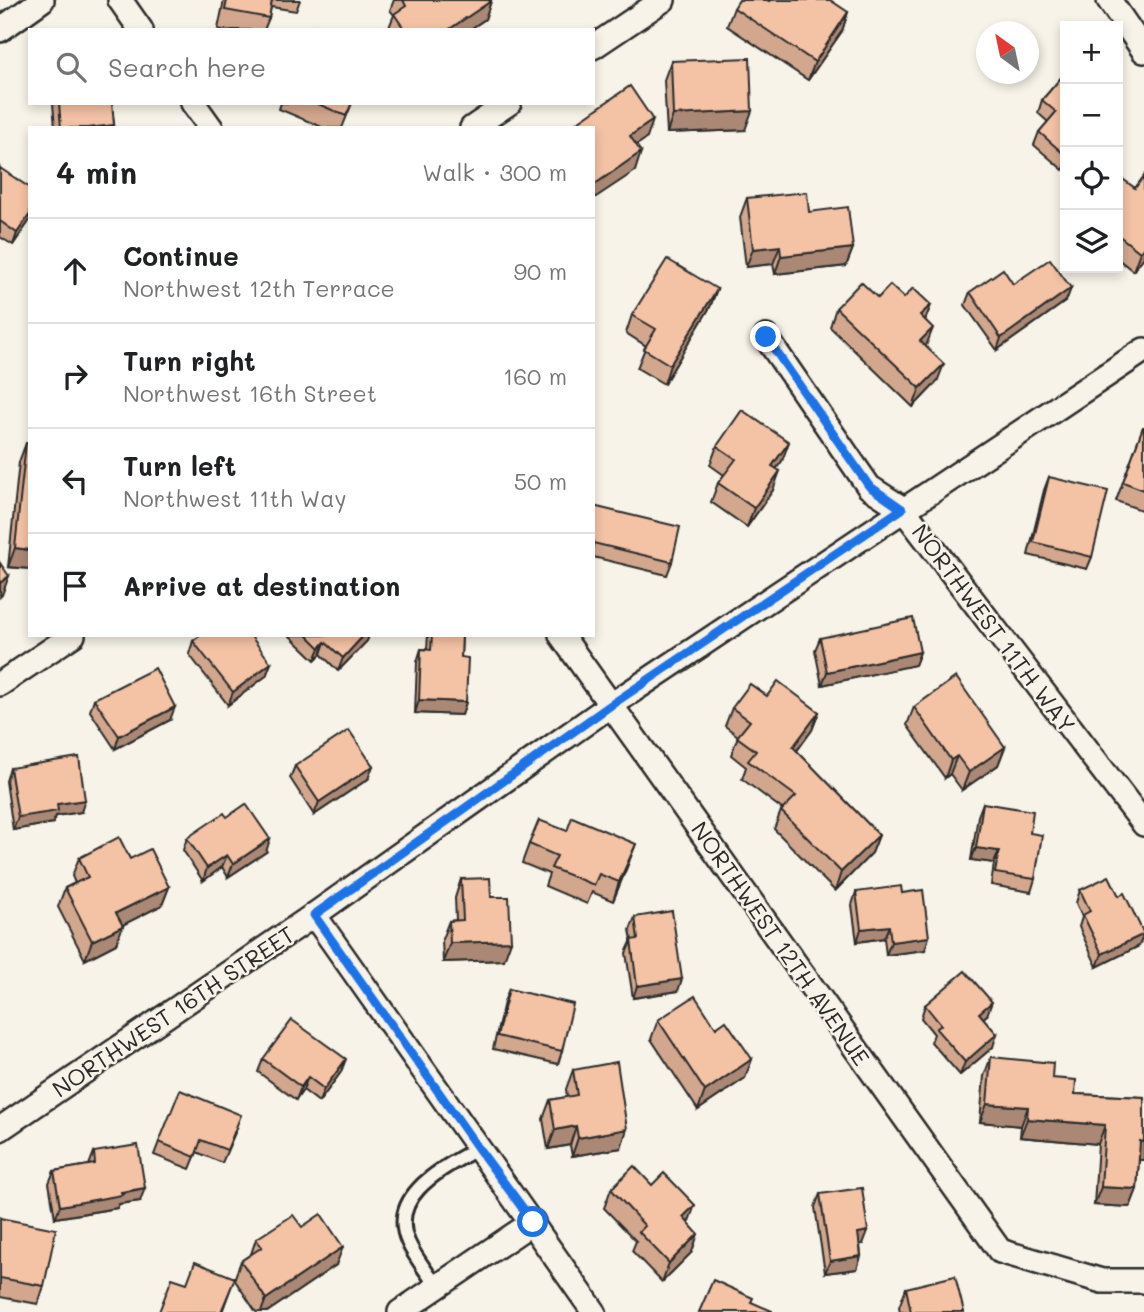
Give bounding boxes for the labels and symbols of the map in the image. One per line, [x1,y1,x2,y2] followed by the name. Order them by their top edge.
[976,21,1039,84] north arrow
[750,321,781,352] route end
[906,518,1082,738] street label: NORTHWEST 11TH WAY
[685,815,877,1071] street label: NORTHWEST 12TH AVENUE
[46,919,300,1103] street label: NORTHWEST 16TH STREET
[517,1206,548,1237] route start

